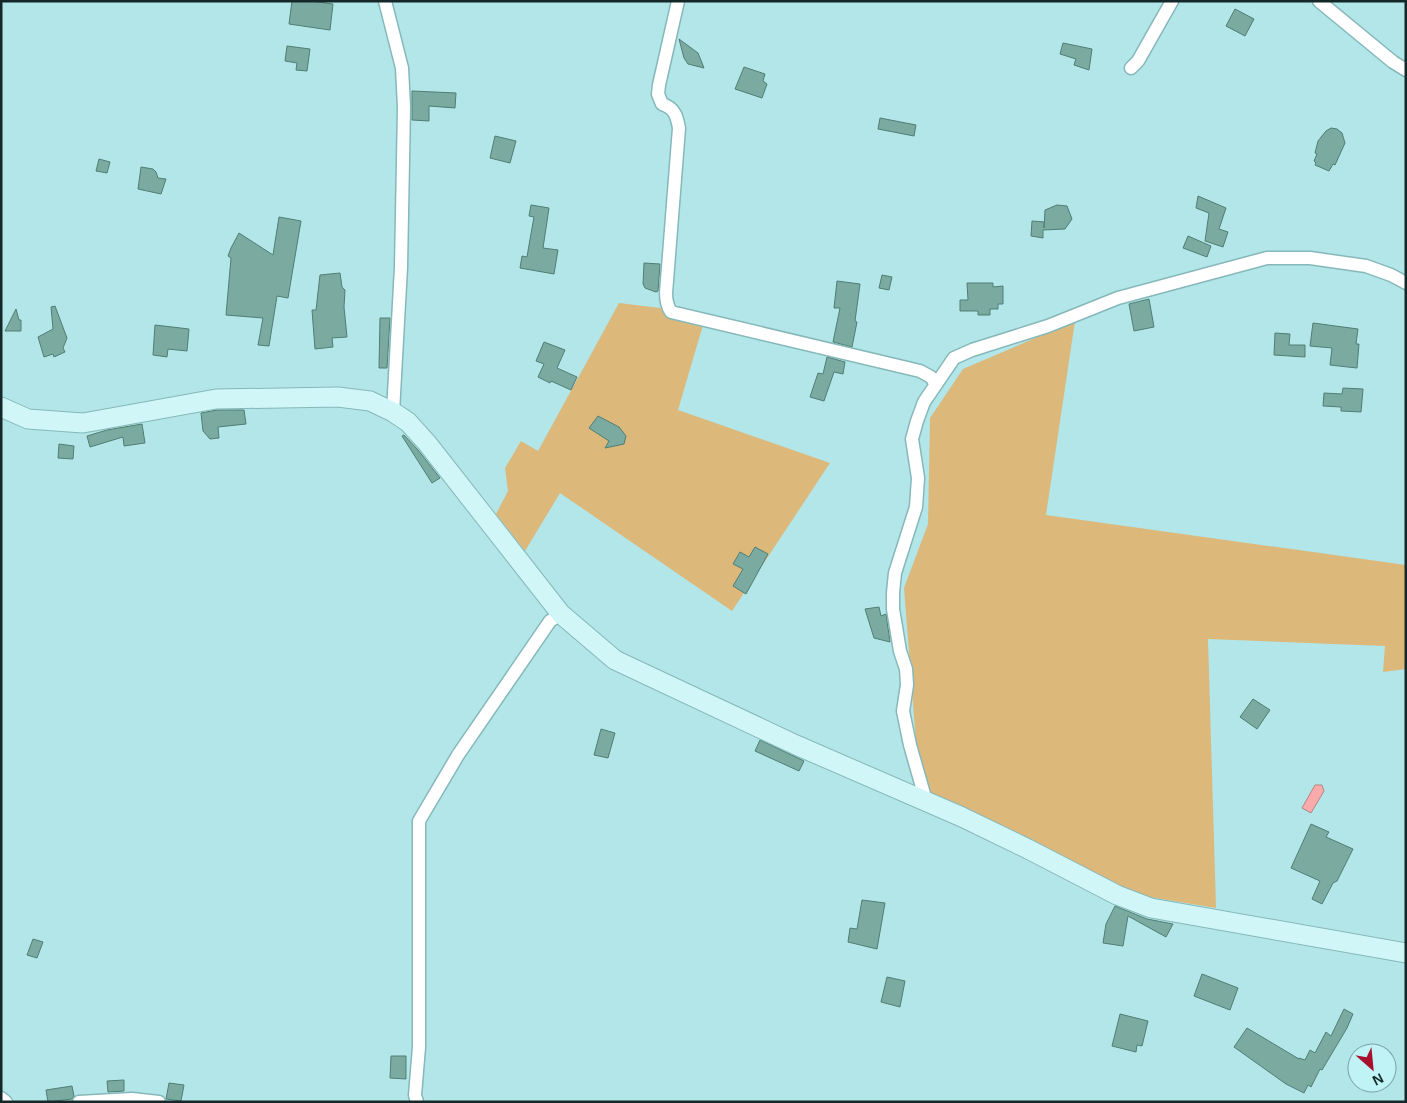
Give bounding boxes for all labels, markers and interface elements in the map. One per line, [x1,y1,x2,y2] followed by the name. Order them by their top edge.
[1347,1043,1397,1093] north arrow
[1370,1070,1386,1089] text: N

